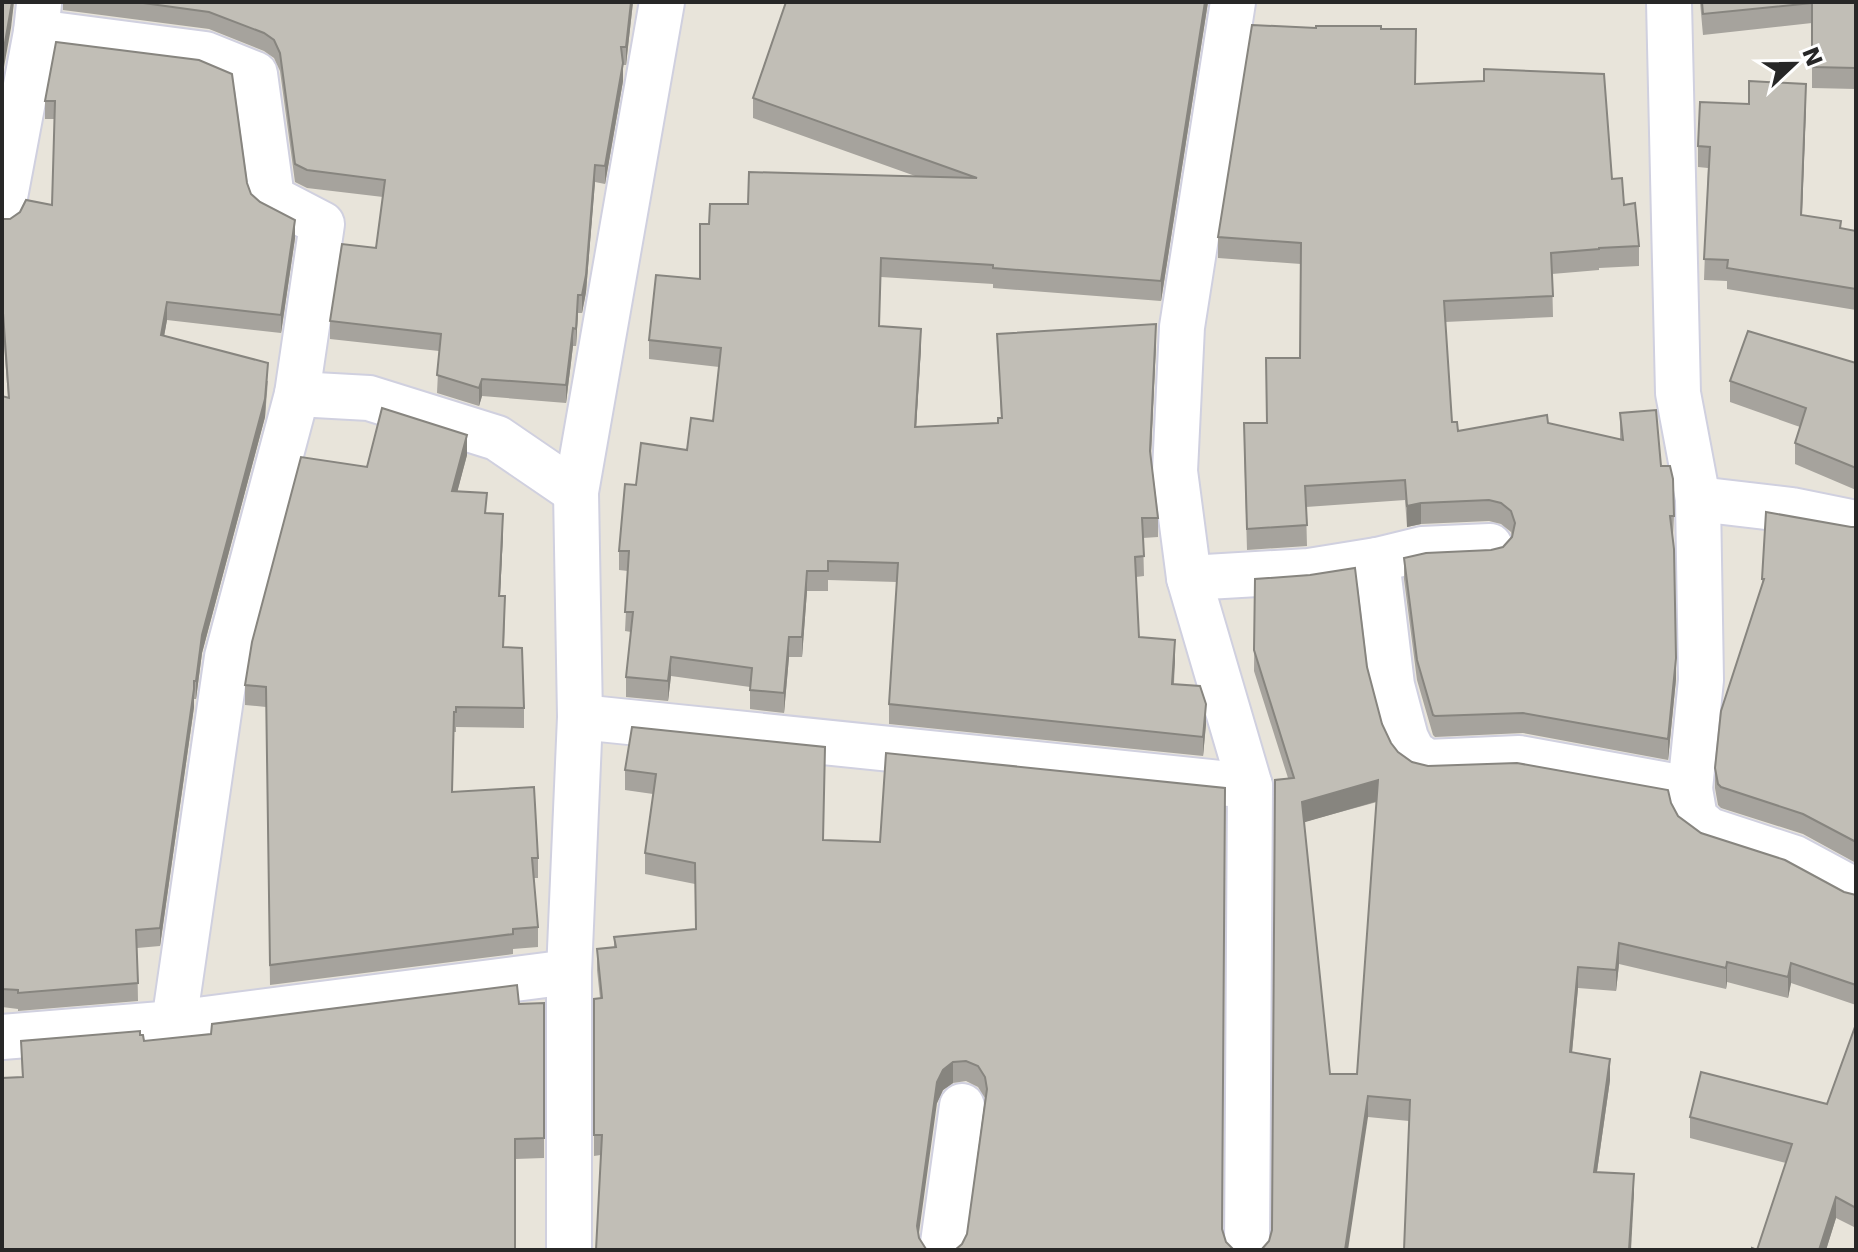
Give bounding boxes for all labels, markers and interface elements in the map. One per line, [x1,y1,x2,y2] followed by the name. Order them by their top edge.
[1754,24,1834,104] north arrow
[1797,43,1827,70] text: N

